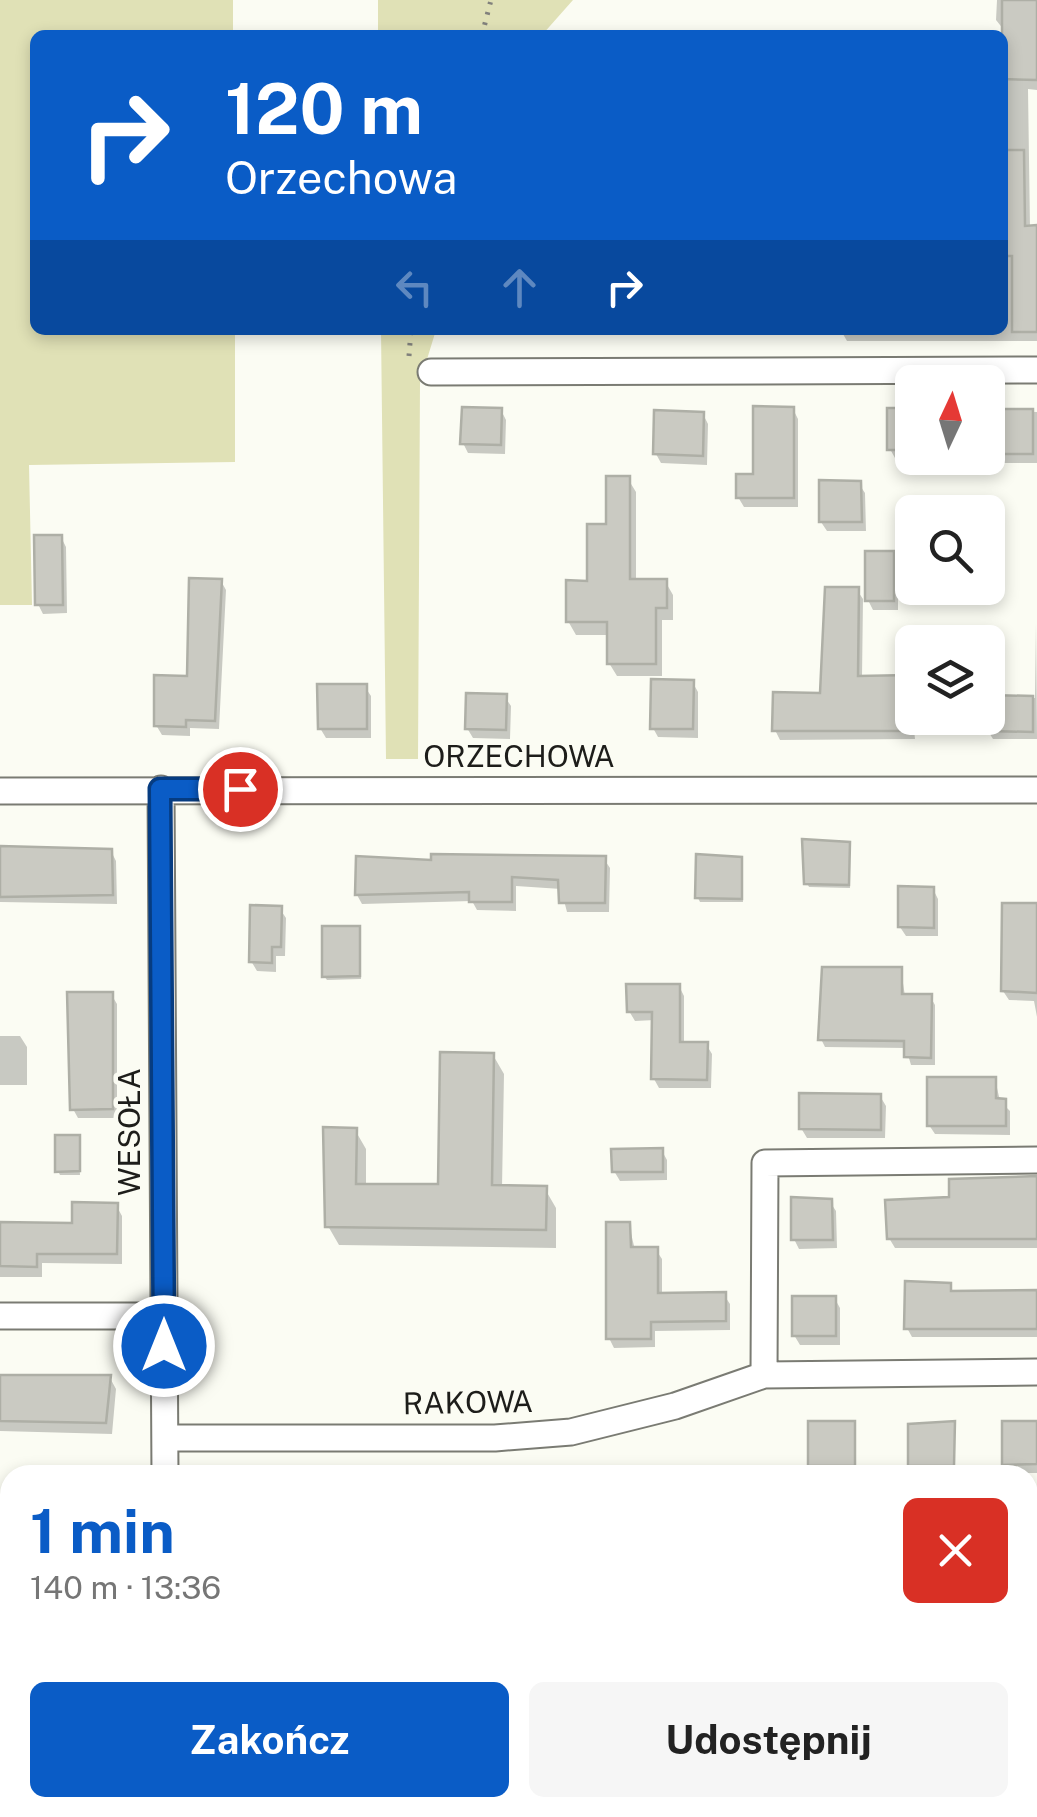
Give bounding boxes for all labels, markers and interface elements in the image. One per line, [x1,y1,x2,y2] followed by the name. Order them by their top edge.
[225,67,423,150] text: 120 m
[60,70,190,200] icon: right
[225,151,457,204] text: Orzechowa
[387,260,442,315] icon: left
[492,260,547,315] icon: ahead
[597,260,652,315] icon: right
[895,365,1005,475] north arrow
[895,365,1005,735] map controls
[895,495,1005,605] button: search
[895,625,1005,735] button: layers
[423,738,615,774] street label: ORZECHOWA
[198,747,283,832] pin
[213,762,268,817] icon: arrive
[111,1068,147,1196] street label: WESOŁA
[112,1294,216,1398] position arrow
[403,1383,533,1421] street label: RAKOWA
[30,1496,175,1567] text: 1 min
[903,1498,1008,1603] button: close
[30,1569,221,1606] text: 140 m · 13:36
[30,1682,509,1797] button: Zakończ
[529,1682,1008,1797] button: Udostępnij

